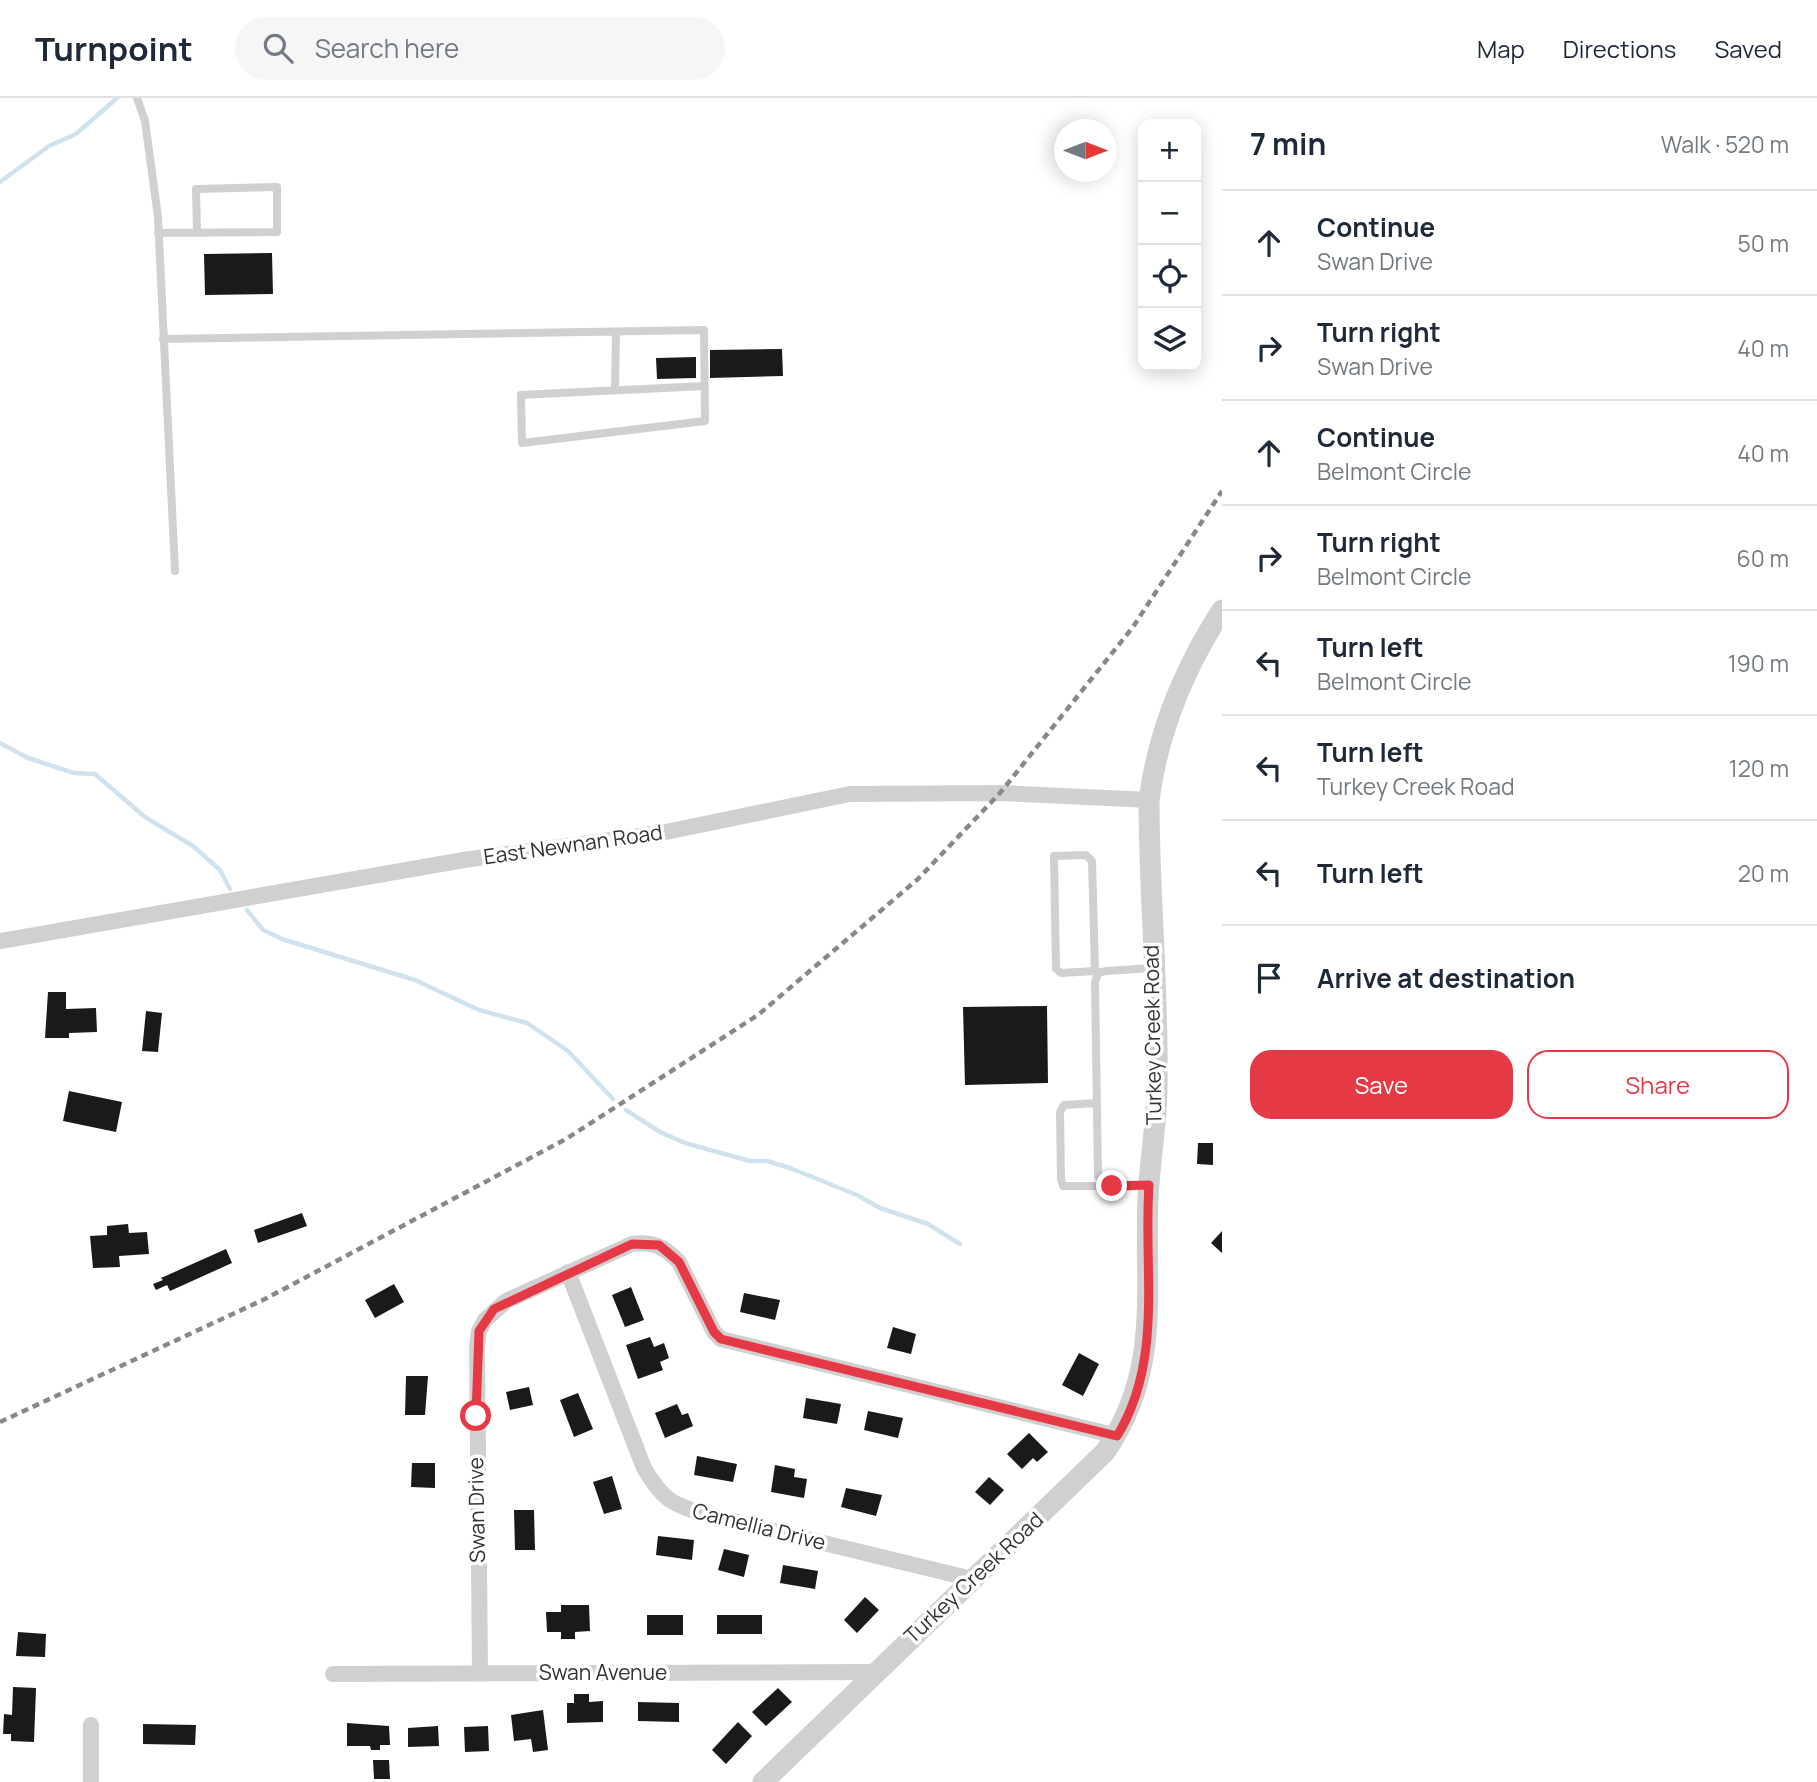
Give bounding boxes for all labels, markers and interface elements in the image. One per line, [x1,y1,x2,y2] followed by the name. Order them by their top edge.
[235,17,725,80] search box
[35,26,193,71] text: Turnpoint
[259,29,297,67] icon: search
[315,30,459,66] text: Search here
[1477,32,1525,65] text: Map
[1563,32,1676,65] text: Directions
[1714,32,1782,65] text: Saved
[1054,119,1117,182] north arrow
[1138,119,1201,371] map controls
[1138,119,1201,182] button: +
[1250,123,1326,164] text: 7 min
[1661,128,1789,160] text: Walk · 520 m
[1138,182,1201,245] button: −
[1317,209,1435,245] text: Continue
[1250,224,1288,262] icon: ahead
[1738,227,1789,259] text: 50 m
[1138,245,1201,308] button: locate
[1317,245,1433,277] text: Swan Drive
[1138,308,1201,371] button: layers
[1317,314,1441,350] text: Turn right
[1250,329,1288,367] icon: right
[1737,332,1789,364] text: 40 m
[1317,350,1433,382] text: Swan Drive
[1317,419,1435,455] text: Continue
[1250,434,1288,472] icon: ahead
[1737,437,1789,469] text: 40 m
[1317,455,1472,487] text: Belmont Circle
[1317,524,1441,560] text: Turn right
[1250,539,1288,577] icon: right
[1737,542,1789,574] text: 60 m
[1317,560,1472,592] text: Belmont Circle
[1317,629,1424,665] text: Turn left
[1250,644,1288,682] icon: left
[1728,647,1789,679] text: 190 m
[1317,665,1472,697] text: Belmont Circle
[1317,734,1424,770] text: Turn left
[1250,749,1288,787] icon: left
[1729,752,1789,784] text: 120 m
[1317,770,1515,802] text: Turkey Creek Road
[482,818,664,870] street label: East Newnan Road
[1250,854,1288,892] icon: left
[1317,855,1424,891] text: Turn left
[1738,857,1789,889] text: 20 m
[1136,945,1168,1125] street label: Turkey Creek Road
[1250,959,1288,997] icon: arrive
[1317,960,1575,996] text: Arrive at destination
[1250,1050,1513,1119] button: Save
[1527,1050,1789,1119] button: Share
[1096,1170,1127,1201] route end
[460,1400,491,1431] route start
[461,1457,491,1563] street label: Swan Drive
[690,1496,829,1556] street label: Camellia Drive
[898,1506,1049,1649] street label: Turkey Creek Road
[539,1658,667,1686] street label: Swan Avenue

